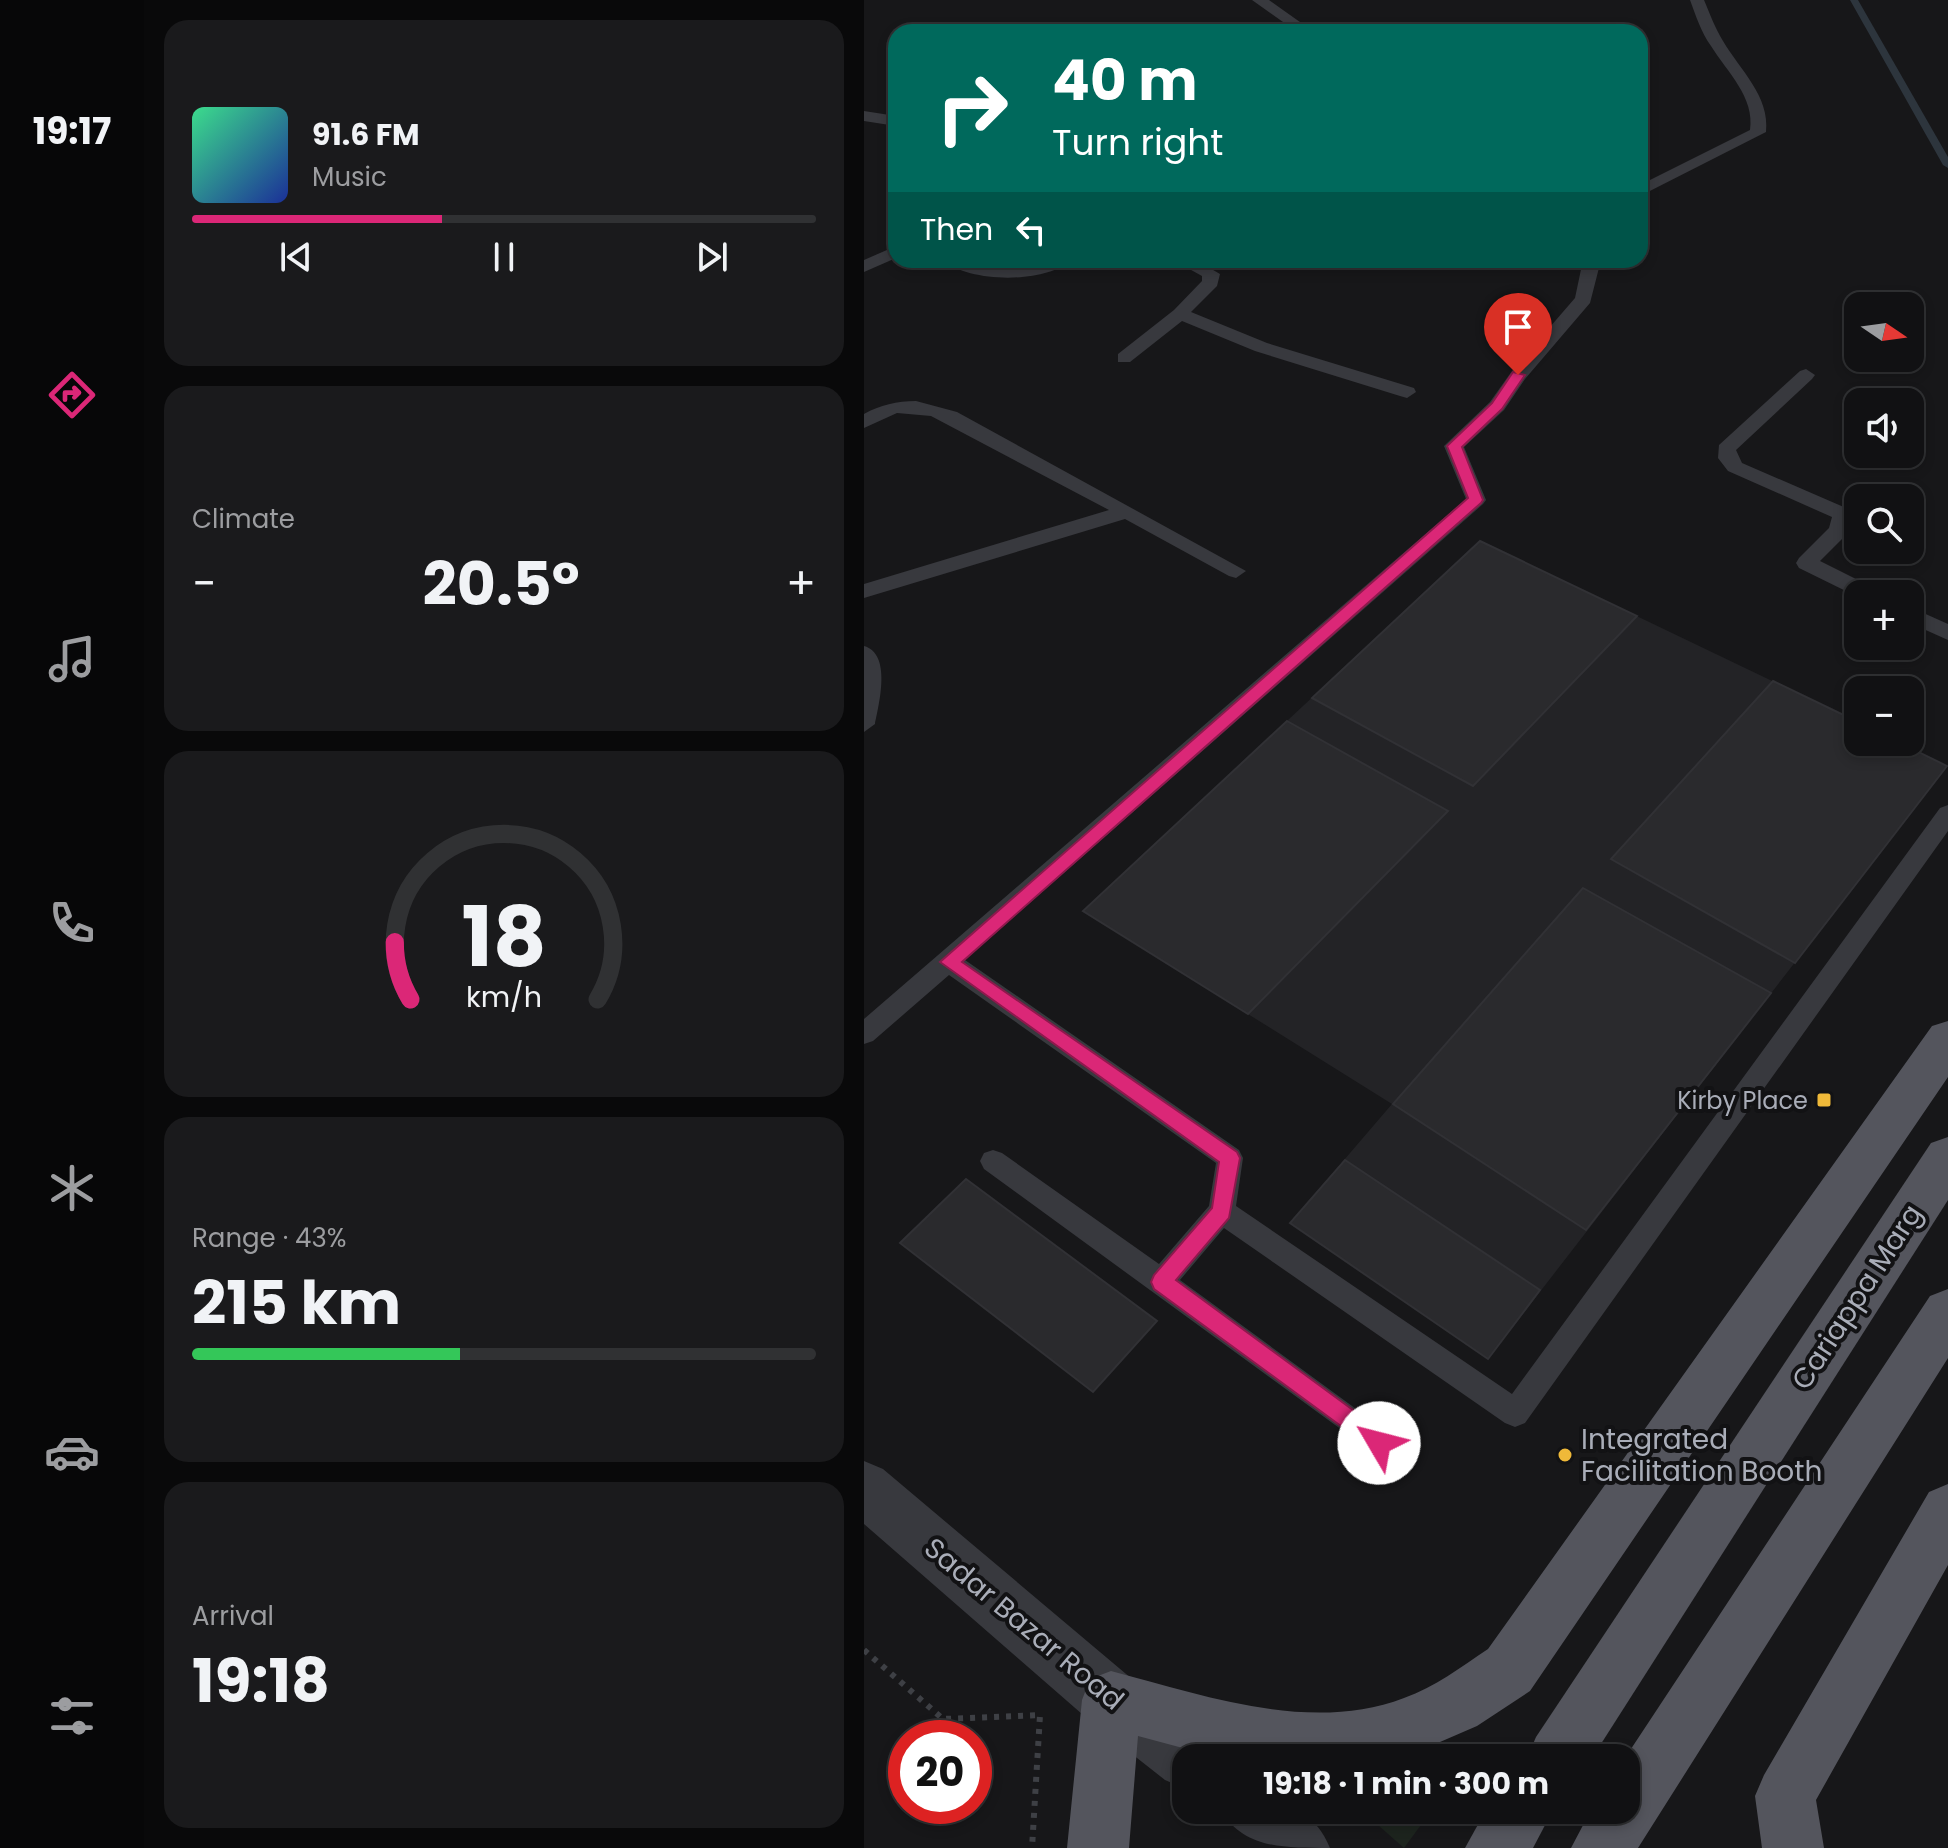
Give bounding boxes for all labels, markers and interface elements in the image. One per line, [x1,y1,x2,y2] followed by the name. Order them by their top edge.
[1052,41,1198,120] text: 40 m
[920,56,1024,160] icon: right
[33,106,111,157] text: 19:17
[312,113,420,156] text: 91.6 FM
[1052,117,1223,168] text: Turn right
[312,159,387,195] text: Music
[920,208,993,251] text: Then
[1009,208,1053,252] icon: left
[274,235,318,279] icon: previous
[482,235,526,279] icon: pause
[690,235,734,279] icon: next
[1844,292,1924,372] north arrow
[1844,292,1924,756] map controls
[1484,293,1552,375] pin
[1496,305,1540,349] icon: arrive
[44,367,100,423] icon: directions
[1844,388,1924,468] button: sound
[1844,484,1924,564] button: search
[192,501,295,537] text: Climate
[423,542,580,626] text: 20.5°
[192,553,216,614] text: −
[786,553,816,614] text: +
[1844,580,1924,660] button: +
[44,631,100,687] icon: music
[1844,676,1924,756] button: −
[461,879,547,995] text: 18
[44,895,100,951] icon: phone
[466,977,542,1017] text: km/h
[1677,1084,1808,1117] place label: Kirby Place
[1815,1091,1833,1109] marker: Kirby Place
[44,1160,100,1216] icon: climate
[1783,1197,1931,1397] street label: Cariappa Marg
[192,1220,347,1256] text: Range · 43%
[192,1261,401,1345] text: 215 km
[1337,1401,1421,1485] position arrow
[1581,1420,1822,1491] place label: Integrated Facilitation Booth
[44,1424,100,1480] icon: car
[1556,1446,1574,1464] marker: Integrated Facilitation Booth
[916,1529,1132,1719] street label: Sadar Bazar Road
[192,1598,274,1634] text: Arrival
[192,1639,330,1723] text: 19:18
[44,1688,100,1744] icon: filters
[888,1720,992,1824] speed limit sign: 20
[1263,1762,1549,1805] text: 19:18 · 1 min · 300 m

